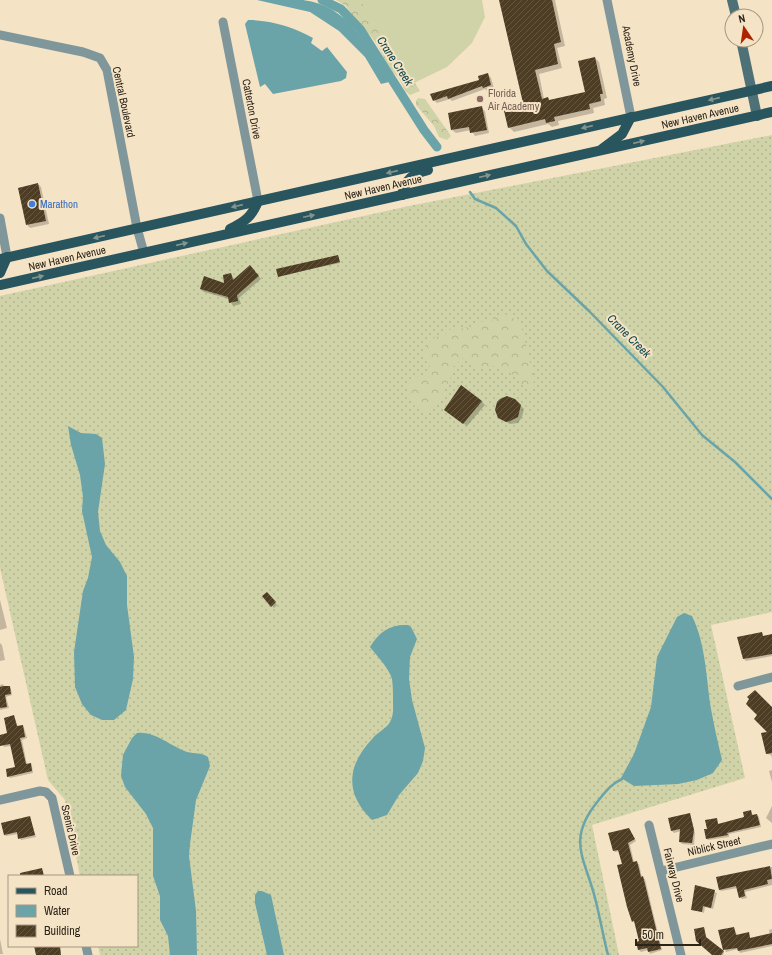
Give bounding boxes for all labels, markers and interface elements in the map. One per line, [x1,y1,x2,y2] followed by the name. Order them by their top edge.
[724,8,764,48] north arrow
[737,11,746,26] text: N
[619,23,645,88] street label: Academy Drive
[373,33,417,90] water label: Crane Creek
[110,65,138,139] street label: Central Boulevard
[239,78,265,140] street label: Catterton Drive
[487,86,540,113] place label: Florida Air Academy
[475,94,485,104] marker: Florida Air Academy
[707,97,720,103] one-way arrow
[660,100,740,132] street label: New Haven Avenue
[581,125,593,131] one-way arrow
[632,139,645,145] one-way arrow
[385,169,398,175] one-way arrow
[343,171,423,203] street label: New Haven Avenue
[479,173,492,179] one-way arrow
[40,197,78,211] place label: Marathon
[27,199,37,209] marker: Marathon
[231,203,244,209] one-way arrow
[303,212,315,218] one-way arrow
[93,234,105,240] one-way arrow
[176,241,188,247] one-way arrow
[27,242,107,274] street label: New Haven Avenue
[32,273,44,279] one-way arrow
[604,311,655,362] water label: Crane Creek
[58,803,84,857] street label: Scenic Drive
[686,833,742,859] street label: Niblick Street
[660,846,688,904] street label: Fairway Drive
[8,875,138,947] legend
[44,883,68,899] text: Road
[44,903,71,919] text: Water
[636,921,700,947] scale bar
[44,923,81,939] text: Building
[642,927,664,943] text: 50 m

